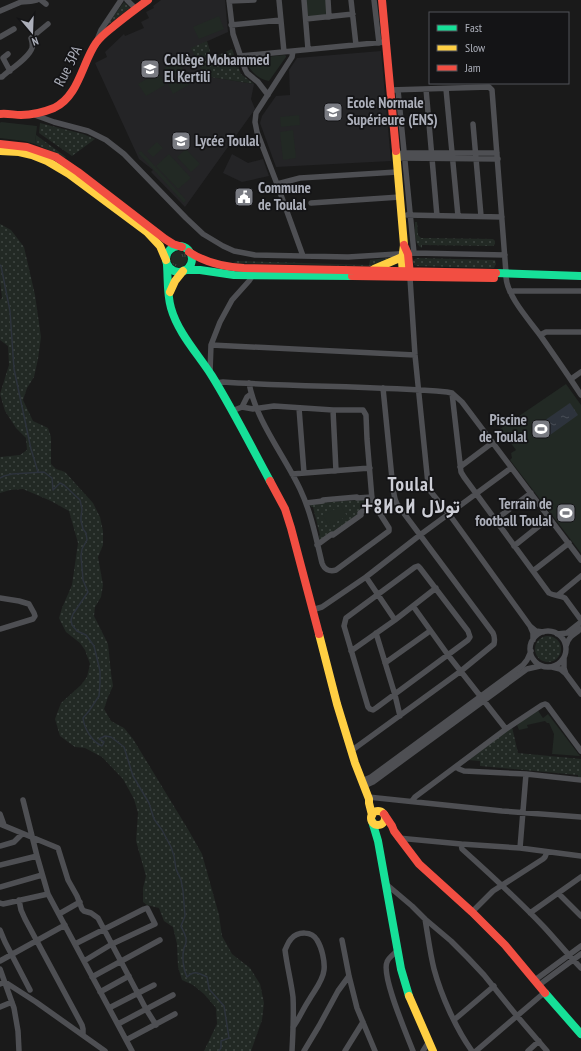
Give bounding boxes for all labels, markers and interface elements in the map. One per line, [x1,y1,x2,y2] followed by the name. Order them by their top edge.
[12,12,52,52] north arrow
[429,12,569,84] legend
[465,20,483,35] text: Fast
[30,34,40,49] text: N
[465,40,486,55] text: Slow
[49,42,86,89] street label: Rue 3PA
[164,50,270,86] place label: Collège Mohammed El Kertili
[139,58,161,80] school or university icon: Collège Mohammed El Kertili
[464,60,481,75] text: Jam
[347,93,438,129] place label: Ecole Normale Supérieure (ENS)
[322,101,344,123] school or university icon: Ecole Normale Supérieure (ENS)
[170,130,192,152] school or university icon: Lycée Toulal
[195,131,260,150] place label: Lycée Toulal
[258,178,311,214] place label: Commune de Toulal
[233,186,255,208] public building icon: Commune de Toulal
[479,410,527,446] place label: Piscine de Toulal
[530,418,552,440] sports icon: Piscine de Toulal
[362,472,460,519] district label: Toulal ⵜⵓⵍⴰⵍ تولال
[475,494,552,530] place label: Terrain de football Toulal
[555,502,577,524] sports icon: Terrain de football Toulal

